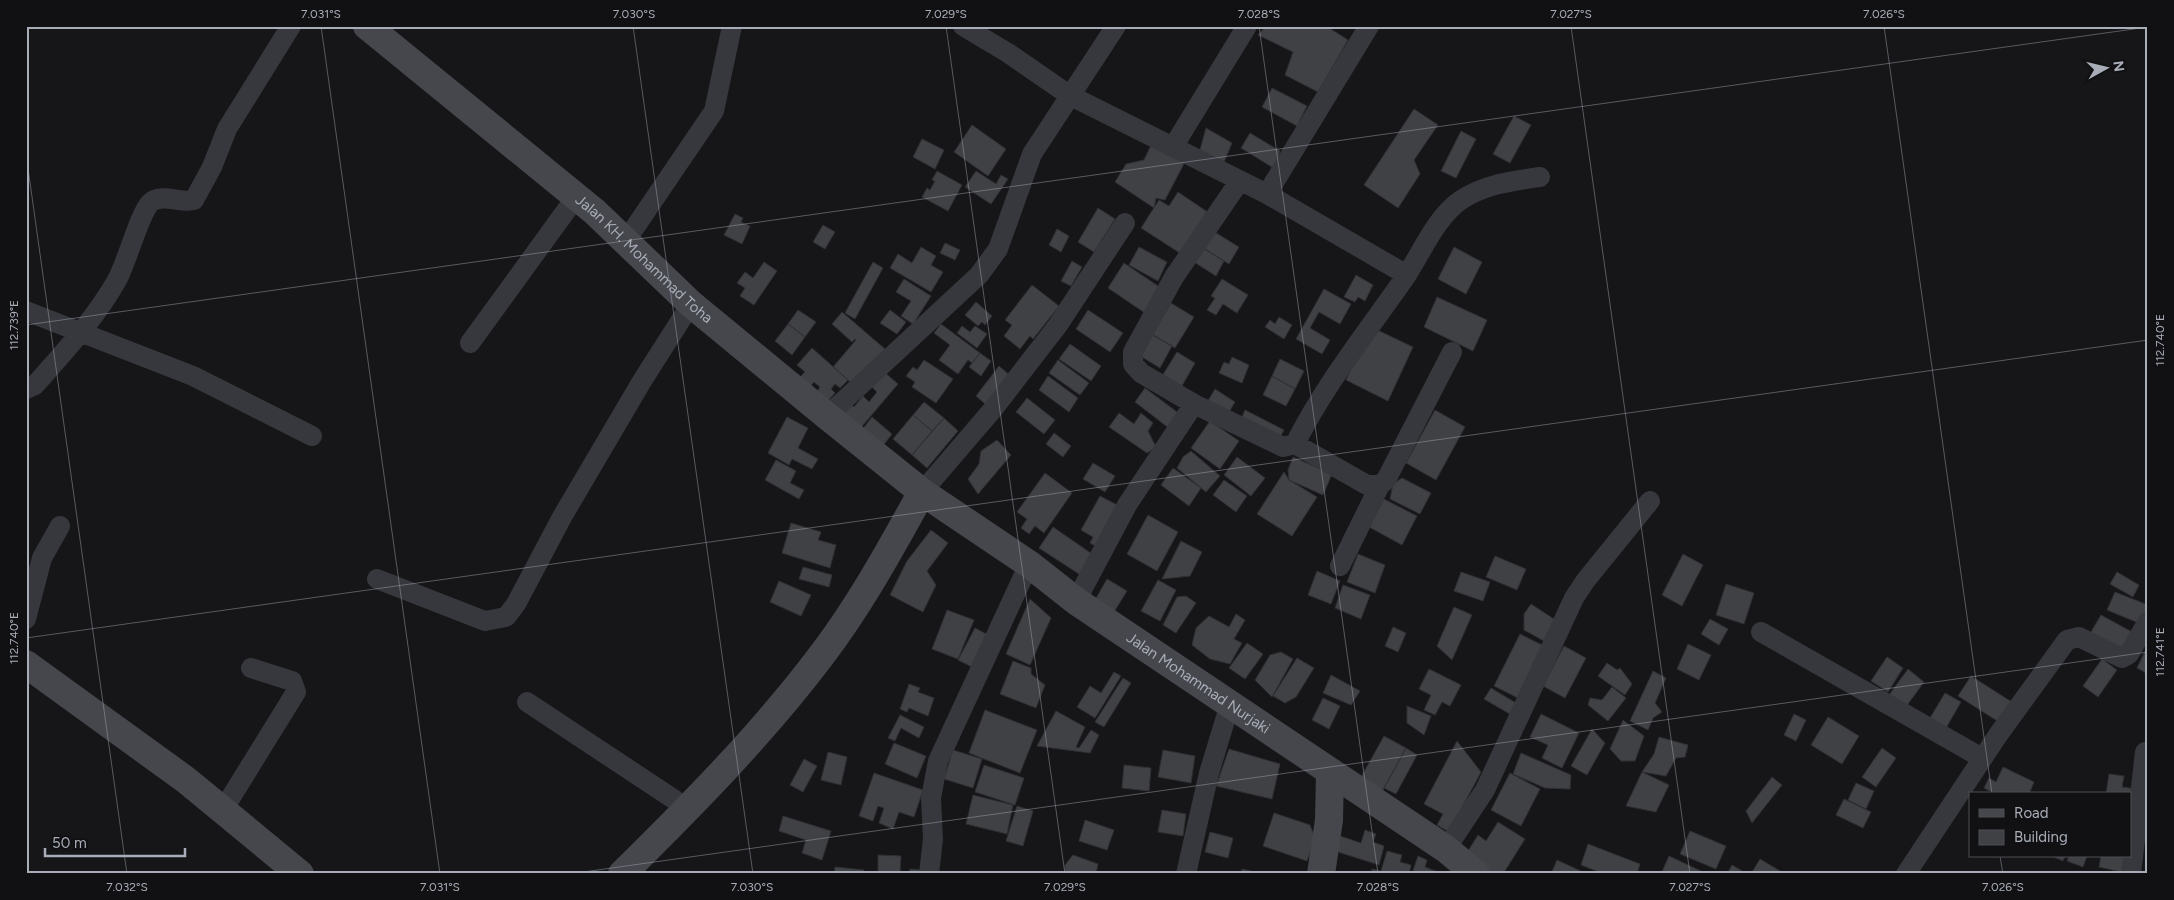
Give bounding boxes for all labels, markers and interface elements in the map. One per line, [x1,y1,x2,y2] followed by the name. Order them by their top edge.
[301,7,341,21] text: 7.031°S
[613,7,655,21] text: 7.030°S
[925,7,967,21] text: 7.029°S
[1238,7,1280,21] text: 7.028°S
[1550,7,1592,21] text: 7.027°S
[1863,7,1905,21] text: 7.026°S
[2082,42,2132,92] north arrow
[2109,60,2128,73] text: N
[572,191,716,327] street label: Jalan KH. Mohammad Toha
[7,300,21,350] text: 112.739°E
[2153,314,2167,366] text: 112.740°E
[7,612,21,664] text: 112.740°E
[2153,627,2167,677] text: 112.741°E
[1123,628,1274,737] street label: Jalan Mohammad Nurjaki
[1969,792,2132,858] legend
[2014,804,2049,822] text: Road
[45,825,185,857] scale bar
[2014,828,2068,846] text: Building
[52,834,87,852] text: 50 m
[106,880,148,894] text: 7.032°S
[420,880,460,894] text: 7.031°S
[731,880,773,894] text: 7.030°S
[1044,880,1086,894] text: 7.029°S
[1357,880,1399,894] text: 7.028°S
[1669,880,1711,894] text: 7.027°S
[1982,880,2024,894] text: 7.026°S

